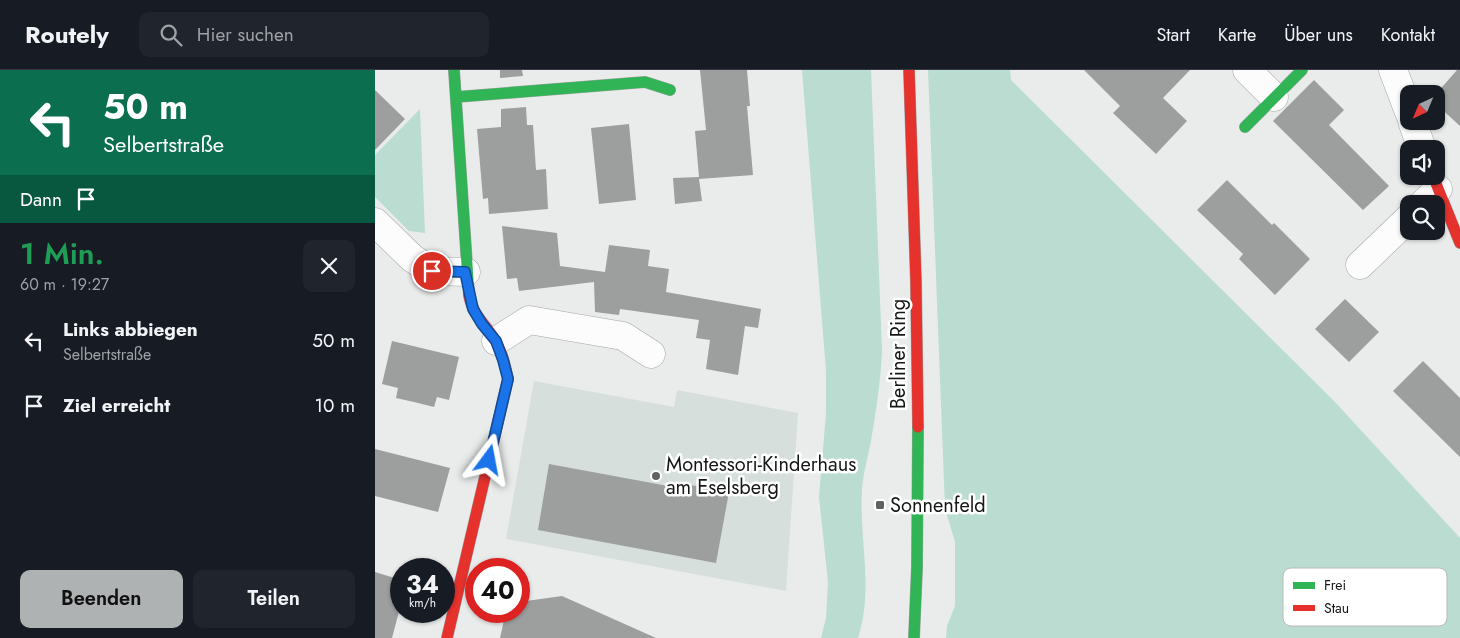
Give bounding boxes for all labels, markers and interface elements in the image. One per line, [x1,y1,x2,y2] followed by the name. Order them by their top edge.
[139,12,489,57] search box
[25,17,109,52] text: Routely
[157,21,185,49] icon: search
[197,21,294,48] text: Hier suchen
[1156,22,1190,48] text: Start
[1218,22,1256,48] text: Karte
[1284,22,1353,48] text: Über uns
[1381,22,1435,48] text: Kontakt
[103,82,188,132] text: 50 m
[1400,85,1445,130] north arrow
[1400,85,1445,240] map controls
[20,90,85,155] icon: left
[103,128,224,160] text: Selbertstraße
[1400,140,1445,185] button: sound
[72,185,100,213] icon: arrive
[20,186,62,213] text: Dann
[1400,195,1445,240] button: search
[20,232,104,275] text: 1 Min.
[303,240,355,292] button: close
[411,250,453,292] pin
[418,257,446,285] icon: arrive
[20,273,109,296] text: 60 m · 19:27
[884,299,913,409] street label: Berliner Ring
[63,316,198,343] text: Links abbiegen
[20,327,48,355] icon: left
[312,327,355,354] text: 50 m
[63,343,151,366] text: Selbertstraße
[20,392,48,420] icon: arrive
[63,392,170,419] text: Ziel erreicht
[315,392,355,419] text: 10 m
[462,433,514,485] position arrow
[666,450,856,502] place label: Montessori-Kinderhaus am Eselsberg
[650,470,662,482] marker: Montessori-Kinderhaus am Eselsberg
[890,491,986,520] place label: Sonnenfeld
[874,499,886,511] marker: Sonnenfeld
[465,558,530,623] speed limit sign: 40
[406,566,439,602] text: 34
[1283,568,1447,626] legend
[20,570,183,628] button: Beenden
[193,570,355,628] button: Teilen
[1324,575,1346,595] text: Frei
[409,594,436,612] text: km/h
[1324,598,1349,618] text: Stau

